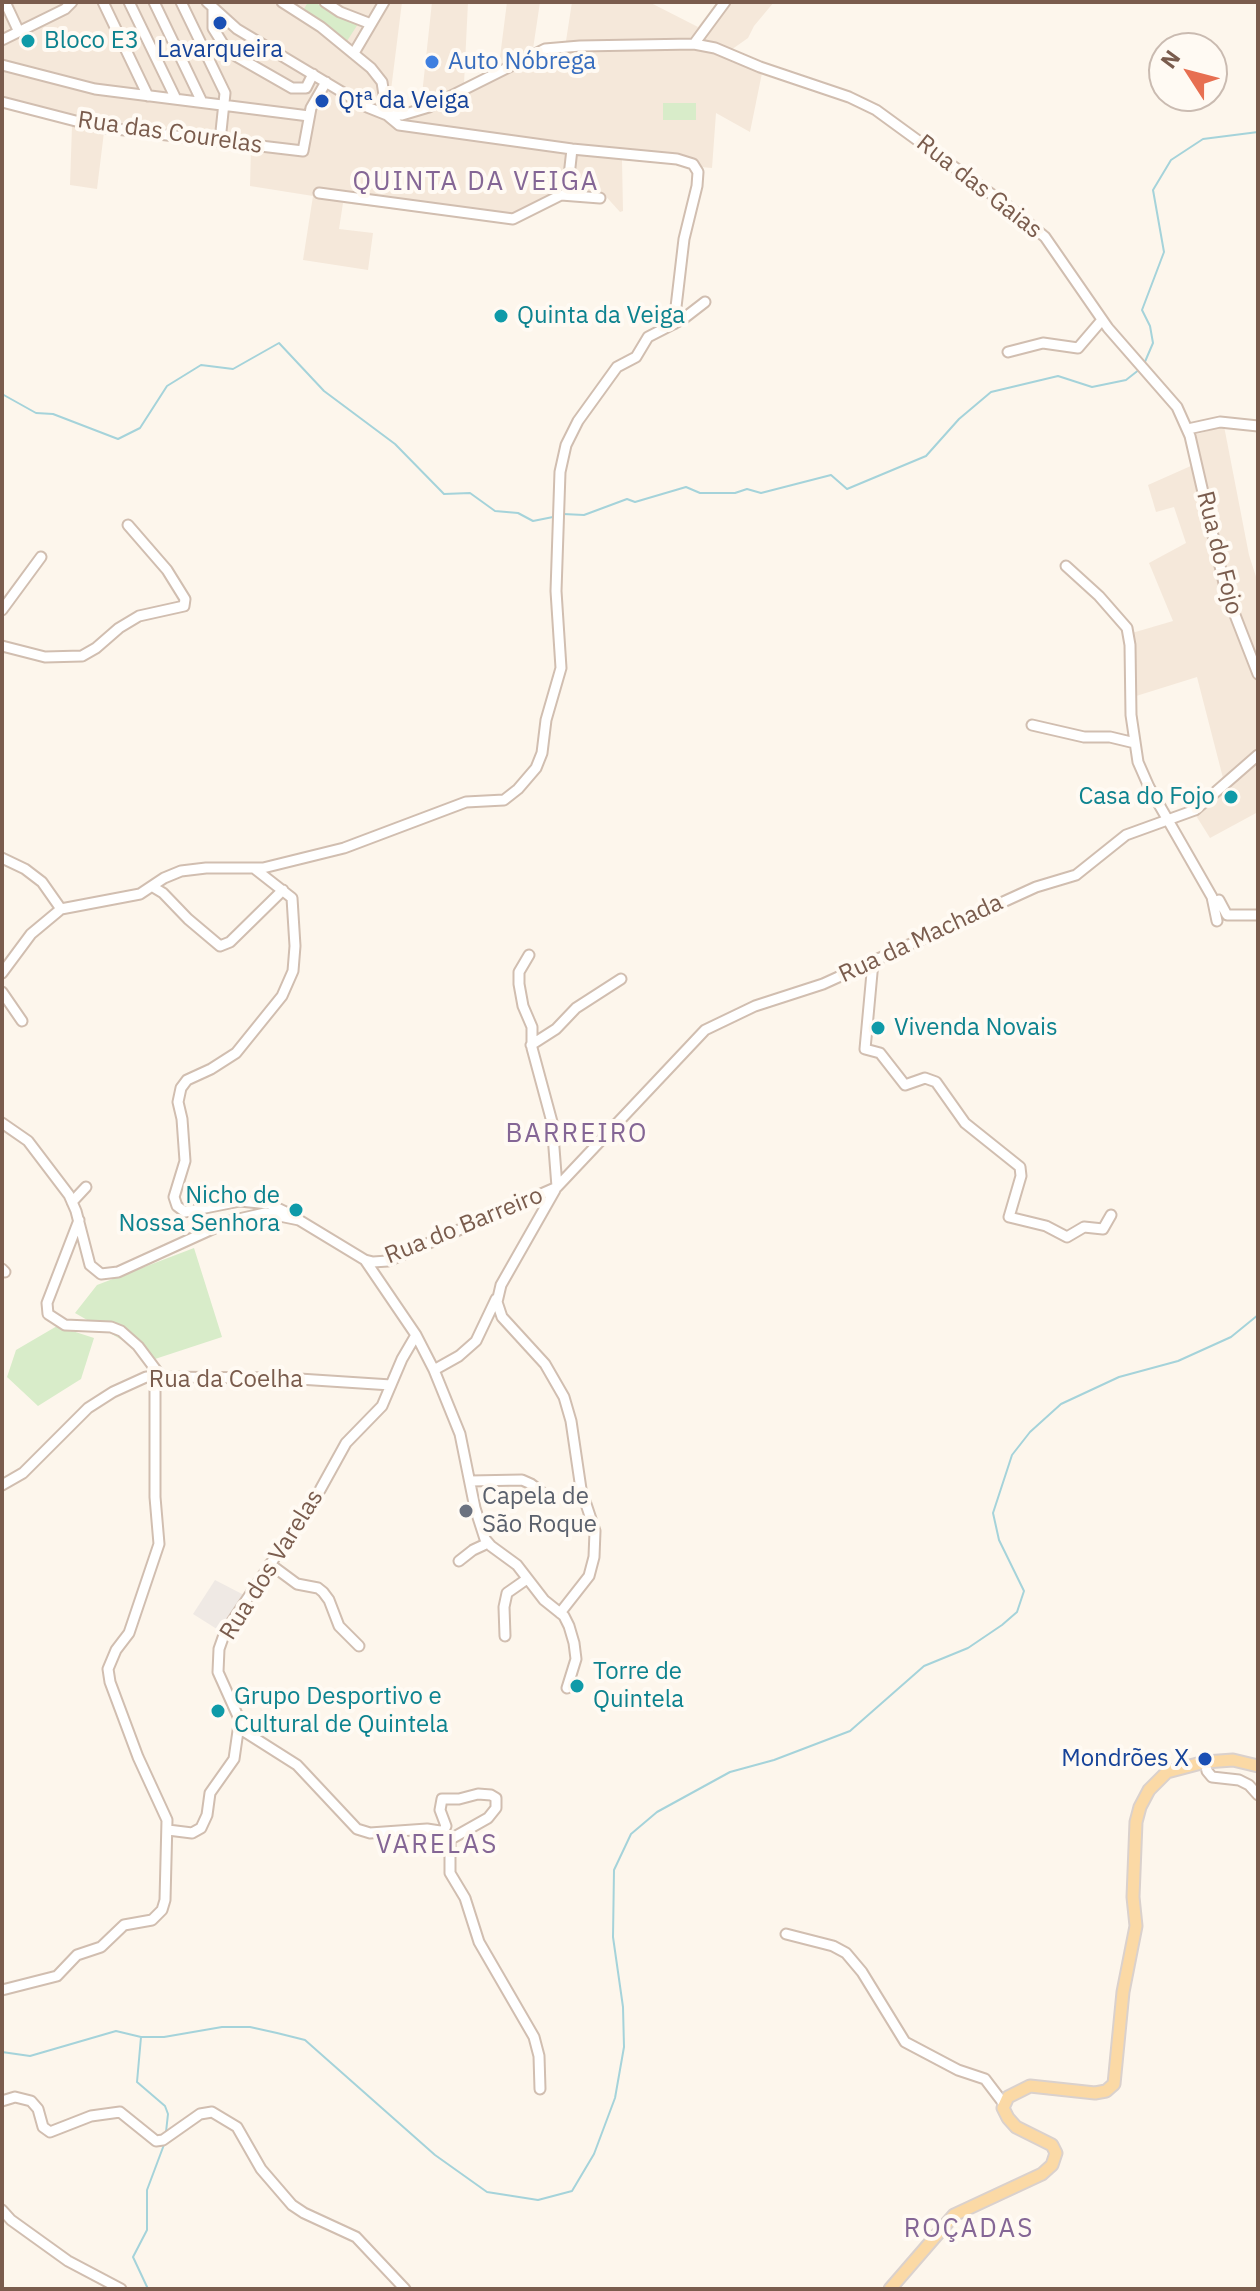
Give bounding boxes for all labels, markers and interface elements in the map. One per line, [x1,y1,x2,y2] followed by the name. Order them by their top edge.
[211,14,229,32] marker: Lavarqueira
[44,27,139,55] place label: Bloco E3
[19,32,37,50] marker: Bloco E3
[1148,32,1228,112] north arrow
[157,36,283,64] place label: Lavarqueira
[1153,44,1186,74] text: N
[448,48,596,76] place label: Auto Nóbrega
[423,53,441,71] marker: Auto Nóbrega
[338,87,470,115] place label: Qtª da Veiga
[313,92,331,110] marker: Qtª da Veiga
[76,106,264,160] street label: Rua das Courelas
[910,129,1048,245] street label: Rua das Gaias
[353,166,599,198] district label: QUINTA DA VEIGA
[517,302,685,330] place label: Quinta da Veiga
[492,307,510,325] marker: Quinta da Veiga
[1190,488,1248,618] street label: Rua do Fojo
[1078,783,1215,811] place label: Casa do Fojo
[1222,788,1240,806] marker: Casa do Fojo
[835,888,1007,990] street label: Rua da Machada
[894,1014,1058,1042] place label: Vivenda Novais
[869,1019,887,1037] marker: Vivenda Novais
[505,1118,649,1150] district label: BARREIRO
[381,1181,547,1271] street label: Rua do Barreiro
[119,1182,280,1238] place label: Nicho de Nossa Senhora
[287,1201,305,1219] marker: Nicho de Nossa Senhora
[149,1366,303,1394] street label: Rua da Coelha
[482,1483,597,1539] place label: Capela de São Roque
[214,1485,330,1645] street label: Rua dos Varelas
[457,1502,475,1520] marker: Capela de São Roque
[593,1658,684,1714] place label: Torre de Quintela
[568,1677,586,1695] marker: Torre de Quintela
[234,1683,449,1739] place label: Grupo Desportivo e Cultural de Quintela
[209,1702,227,1720] marker: Grupo Desportivo e Cultural de Quintela
[1061,1745,1189,1773] place label: Mondrões X
[1196,1750,1214,1768] marker: Mondrões X
[376,1829,498,1861] district label: VARELAS
[904,2213,1034,2245] district label: ROÇADAS

